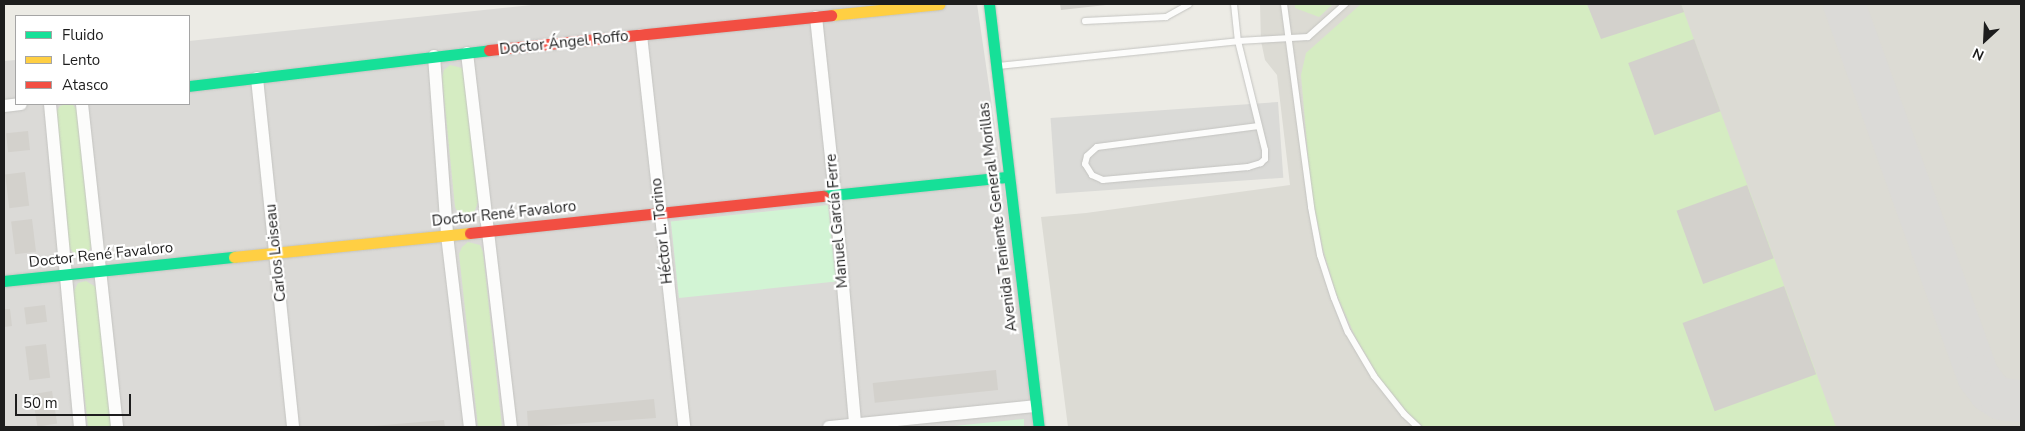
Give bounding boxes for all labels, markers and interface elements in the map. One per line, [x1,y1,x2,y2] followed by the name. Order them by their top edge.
[15,15,190,105] legend
[1960,15,2010,65] north arrow
[62,25,104,45] text: Fluido
[499,27,629,59] street label: Doctor Ángel Roffo
[1970,43,1987,65] text: N
[62,50,100,70] text: Lento
[62,75,108,95] text: Atasco
[975,101,1021,333] street label: Avenida Teniente General Morillas
[822,153,852,289] street label: Manuel García Ferre
[647,177,677,285] street label: Héctor L. Torino
[431,197,577,231] street label: Doctor René Favaloro
[262,203,290,303] street label: Carlos Loiseau
[28,238,174,272] street label: Doctor René Favaloro
[18,384,134,416] scale bar
[23,393,58,413] text: 50 m

